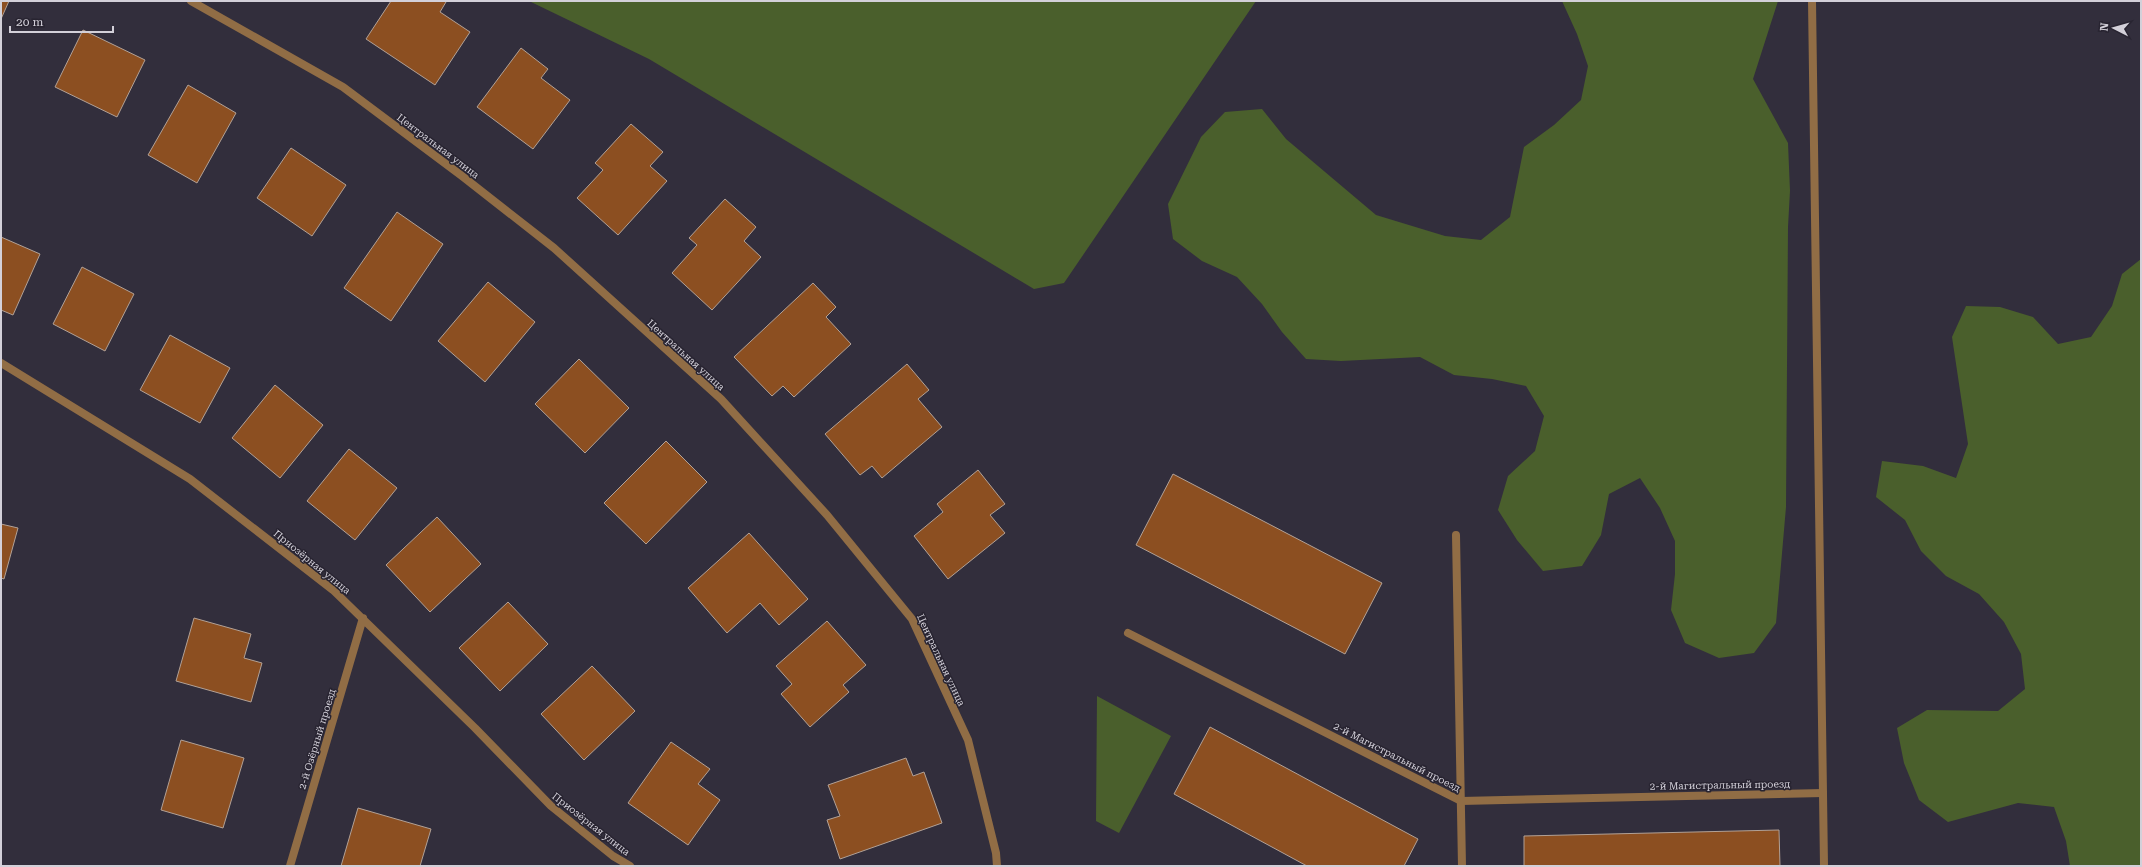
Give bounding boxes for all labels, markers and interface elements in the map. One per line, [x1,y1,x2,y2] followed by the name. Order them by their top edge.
[10,8,113,34] scale bar
[2094,8,2134,48] north arrow
[16,15,43,29] text: 20 m
[2098,22,2112,32] text: N
[395,111,482,181] street label: Центральная улица
[645,317,727,393] street label: Центральная улица
[271,528,353,597] street label: Приозёрная улица
[915,612,967,708] street label: Центральная улица
[296,687,338,791] street label: 2-й Озёрный проезд
[1332,720,1463,794] street label: 2-й Магистральный проезд
[1650,778,1791,792] street label: 2-й Магистральный проезд
[550,790,632,858] street label: Приозёрная улица

